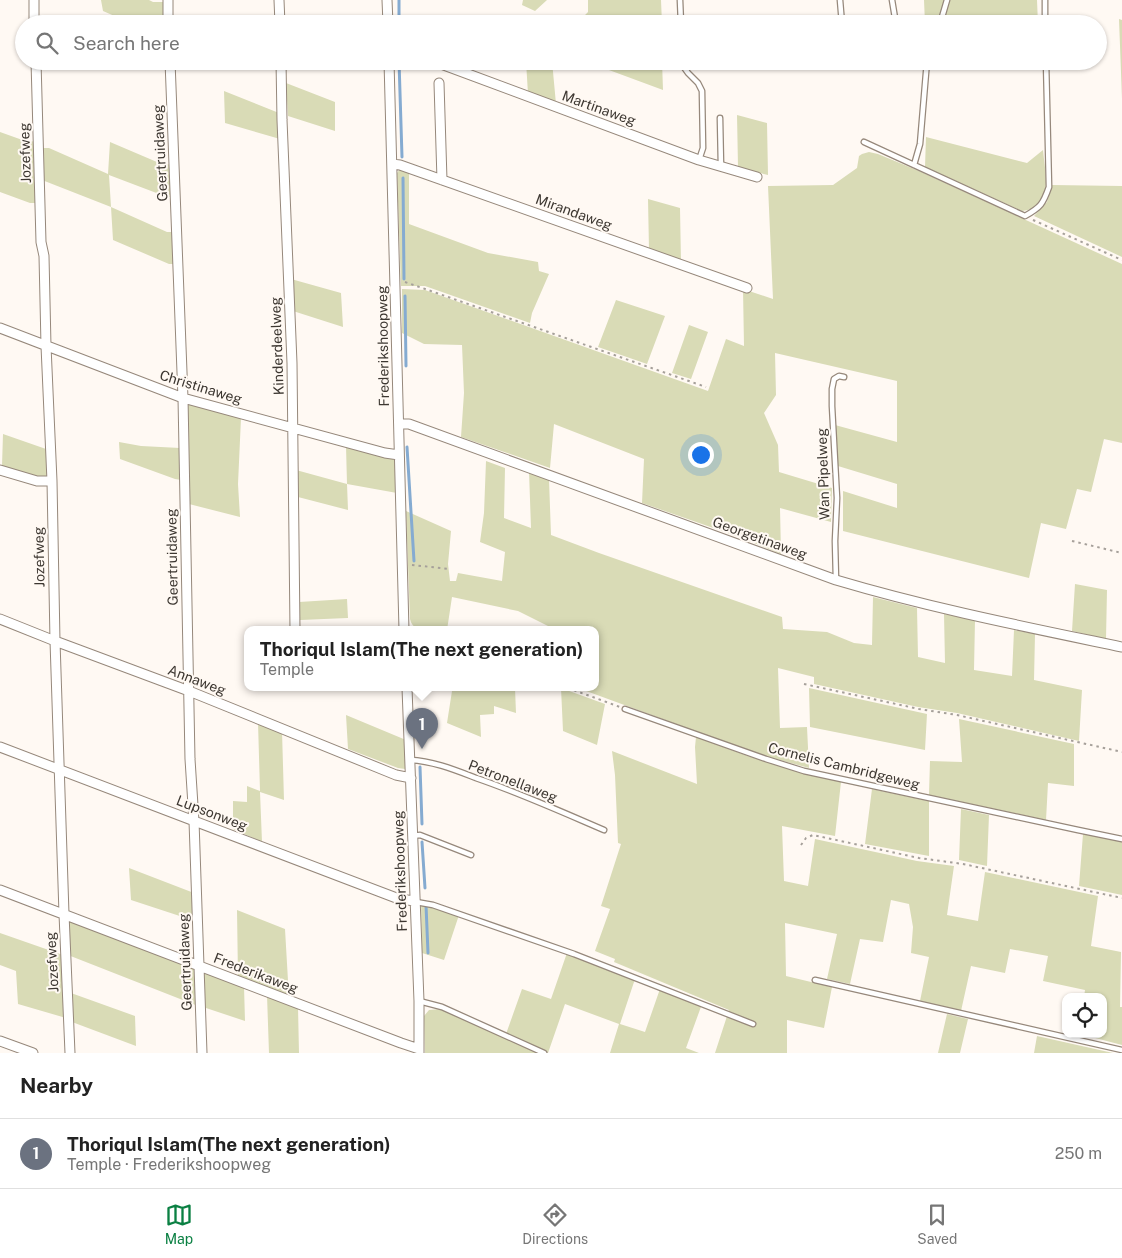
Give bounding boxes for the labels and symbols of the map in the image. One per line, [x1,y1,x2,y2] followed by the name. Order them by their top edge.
[560,87,638,129] street label: Martinaweg
[149,104,171,202] street label: Geertruidaweg
[16,122,34,184] street label: Jozefweg
[534,191,615,233] street label: Mirandaweg
[374,285,392,407] street label: Frederikshoopweg
[267,296,287,395] street label: Kinderdeelweg
[158,367,244,407] street label: Christinaweg
[813,427,833,520] street label: Wan Pipelweg
[688,442,714,468] your location
[163,508,181,606] street label: Geertruidaweg
[711,513,810,563] street label: Georgetinaweg
[30,526,48,587] street label: Jozefweg
[166,662,229,698] street label: Annaweg
[406,708,438,749] pin: 1
[766,739,922,793] street label: Cornelis Cambridgeweg
[466,757,560,805] street label: Petronellaweg
[174,792,250,834] street label: Lupsonweg
[390,810,410,932] street label: Frederikshoopweg
[175,913,195,1011] street label: Geertruidaweg
[42,931,62,993] street label: Jozefweg
[211,949,301,997] street label: Frederikaweg

